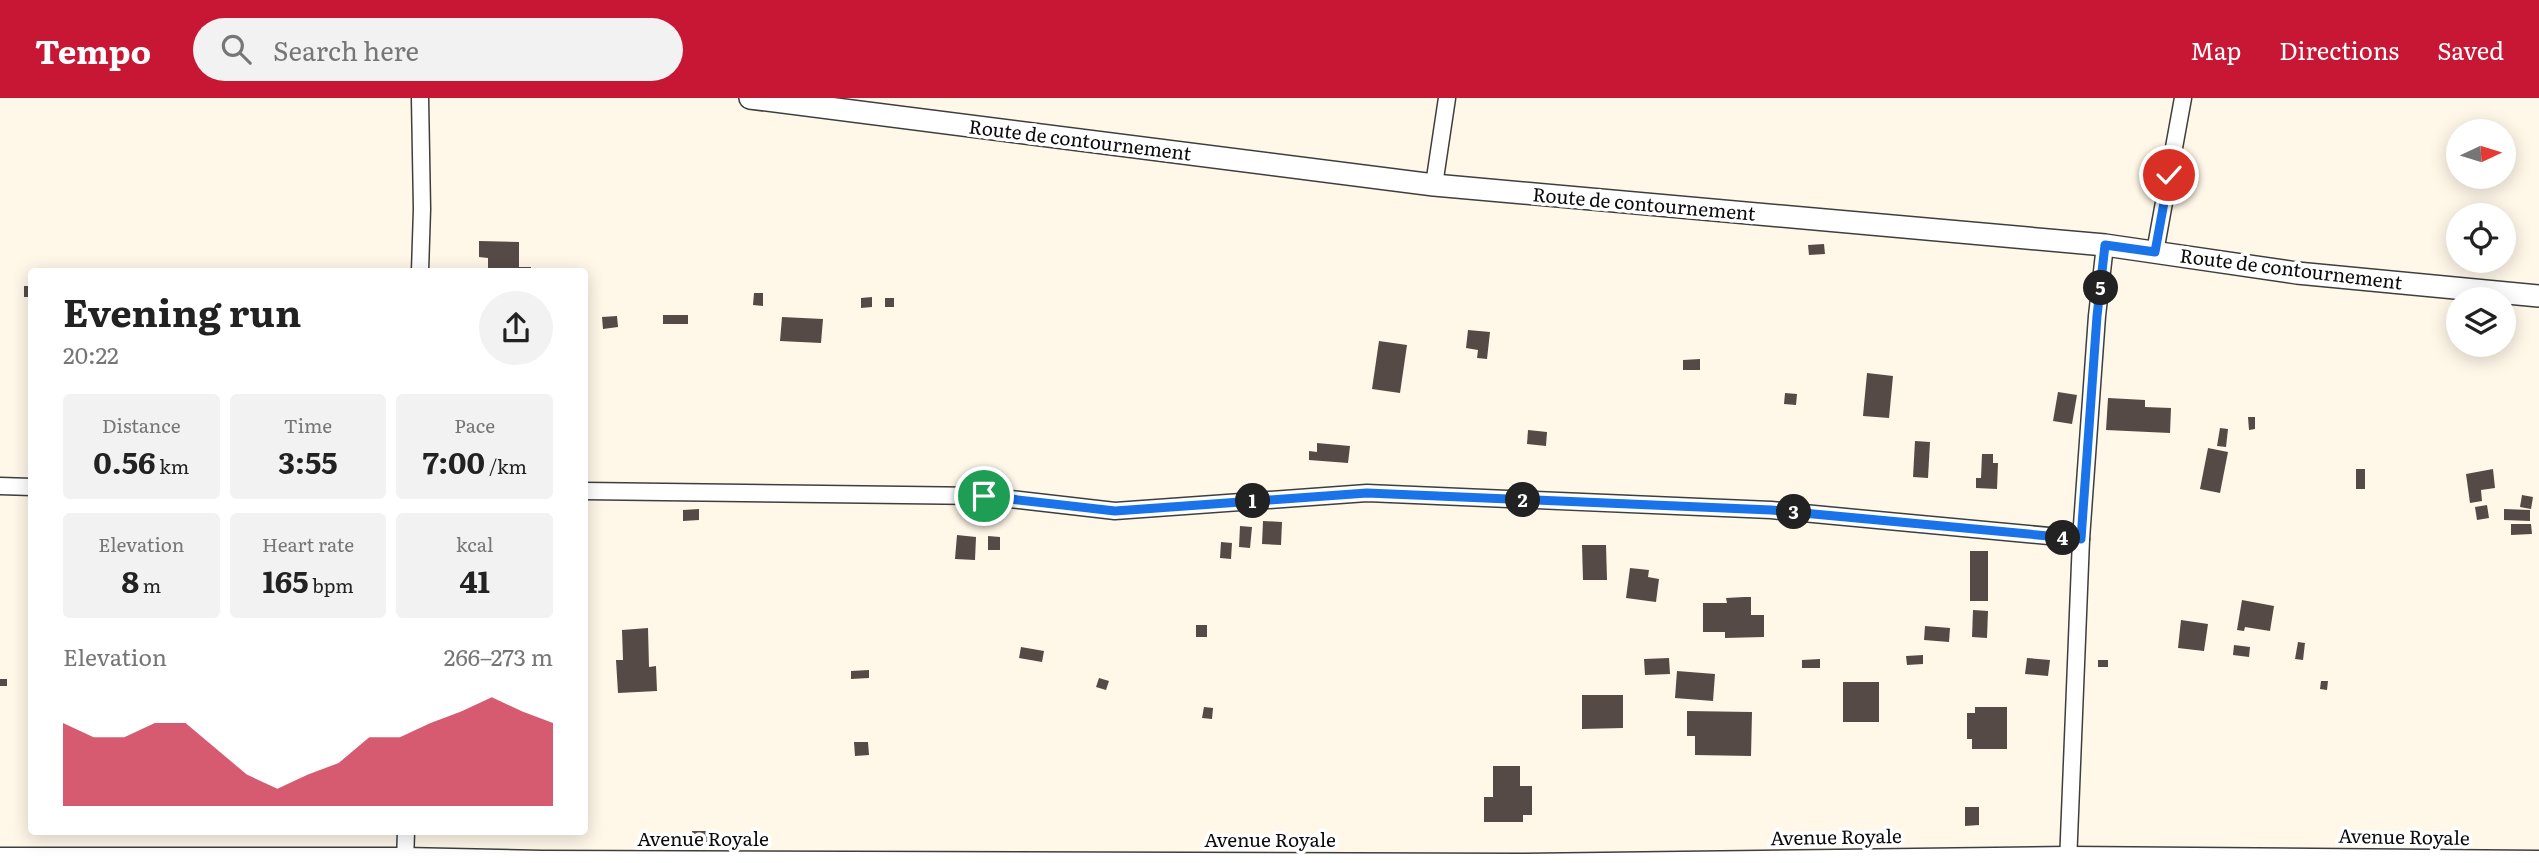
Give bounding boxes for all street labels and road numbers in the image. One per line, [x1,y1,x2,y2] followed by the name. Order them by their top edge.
[967,111,1193,167] street label: Route de contournement
[1531,179,1757,227] street label: Route de contournement
[2178,240,2404,296] street label: Route de contournement
[1770,821,1902,851] street label: Avenue Royale
[2338,821,2470,851] street label: Avenue Royale
[637,824,769,852] street label: Avenue Royale
[1204,825,1336,853] street label: Avenue Royale

